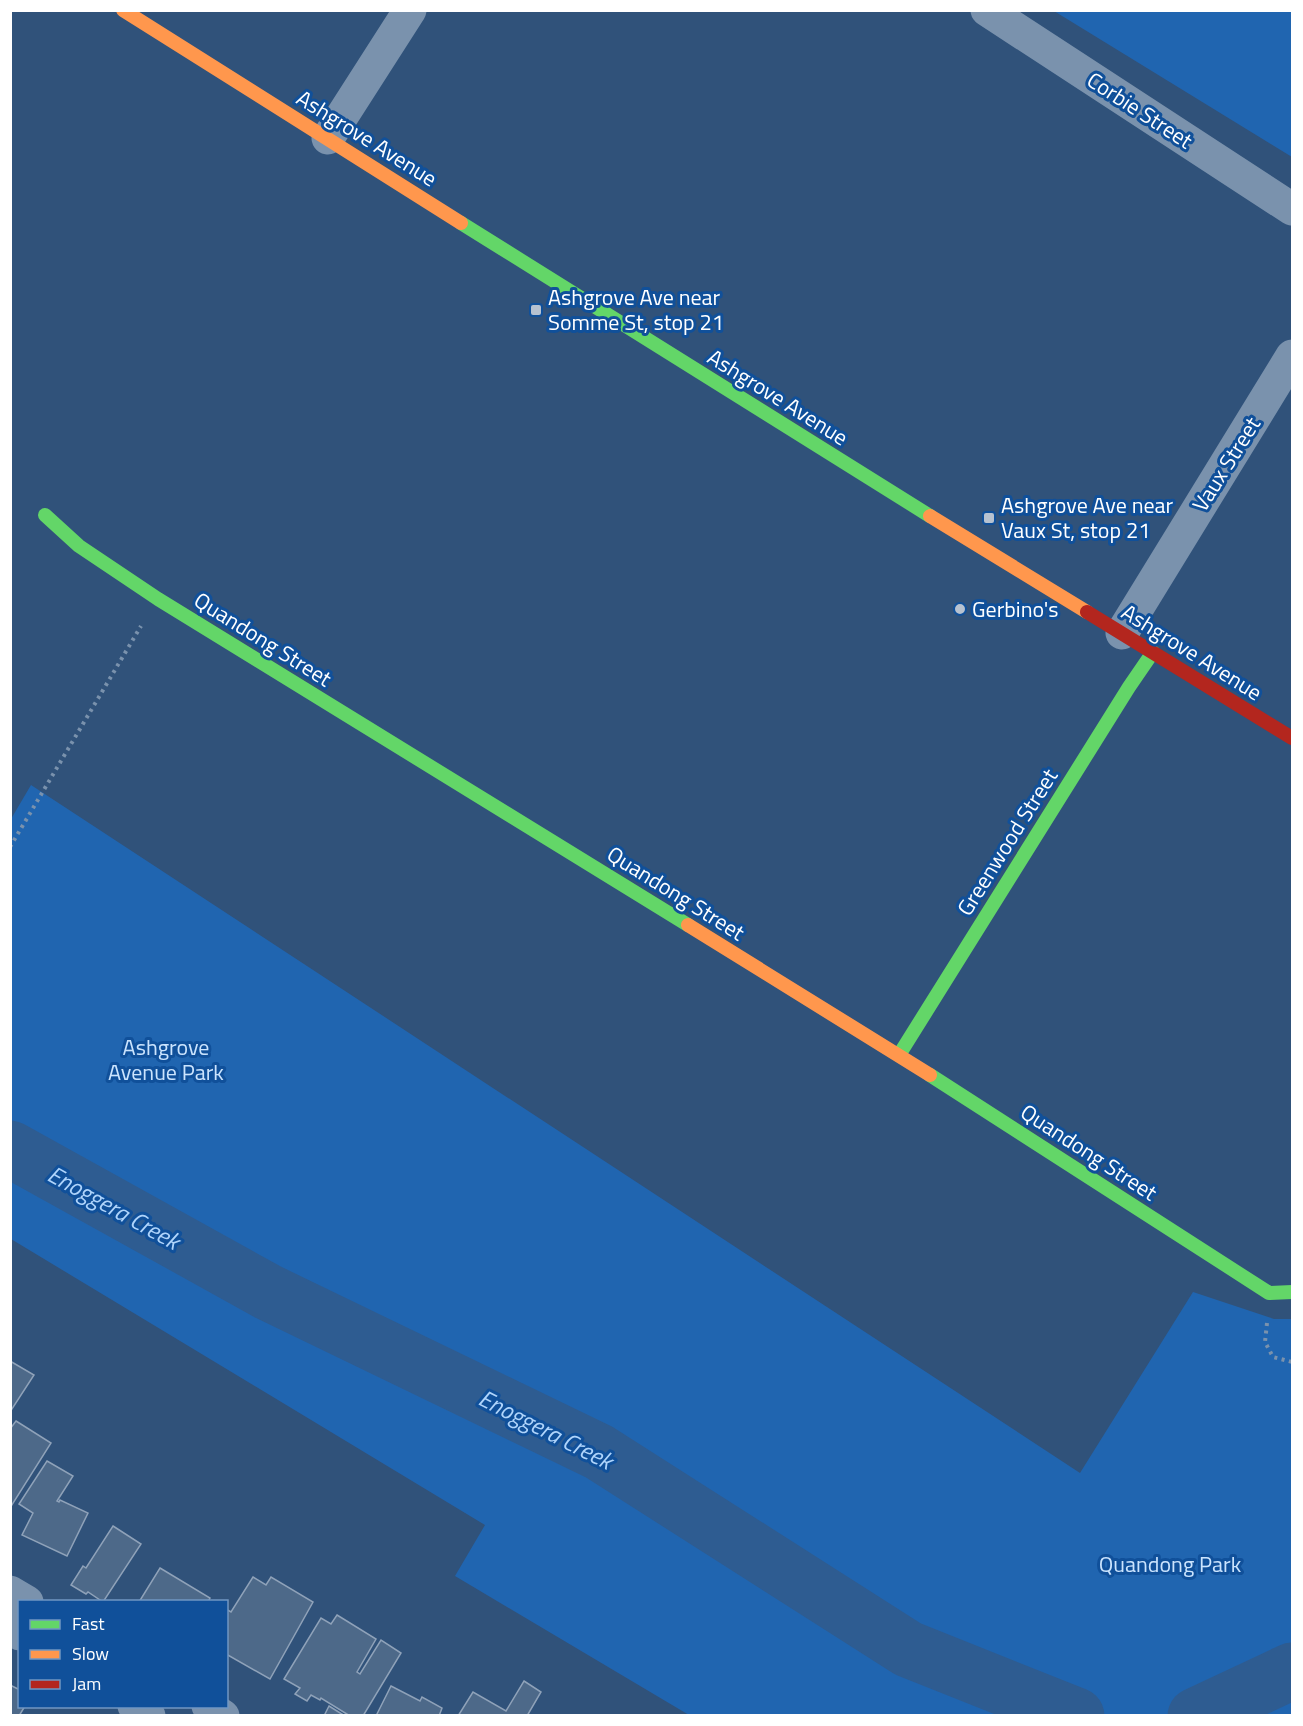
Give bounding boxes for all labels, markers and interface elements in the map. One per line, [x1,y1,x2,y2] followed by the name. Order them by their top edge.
[1080,63,1200,157] street label: Corbie Street
[290,81,444,195] street label: Ashgrove Avenue
[548,280,724,339] place label: Ashgrove Ave near Somme St, stop 21
[529,303,543,317] marker: Ashgrove Ave near Somme St, stop 21
[701,340,855,454] street label: Ashgrove Avenue
[1183,410,1269,518] street label: Vaux Street
[1001,488,1174,547] place label: Ashgrove Ave near Vaux St, stop 21
[982,511,996,525] marker: Ashgrove Ave near Vaux St, stop 21
[187,583,339,695] street label: Quandong Street
[972,592,1058,626] place label: Gerbino's
[1115,595,1269,709] street label: Ashgrove Avenue
[953,602,967,616] marker: Gerbino's
[948,762,1066,922] street label: Greenwood Street
[600,837,752,949] street label: Quandong Street
[108,1030,224,1089] park label: Ashgrove Avenue Park
[1014,1095,1164,1209] street label: Quandong Street
[41,1156,190,1260] water label: Enoggera Creek
[473,1380,622,1480] water label: Enoggera Creek
[1099,1547,1242,1581] park label: Quandong Park
[18,1600,228,1708] legend
[72,1610,105,1637] text: Fast
[72,1640,109,1667] text: Slow
[72,1670,101,1697] text: Jam

